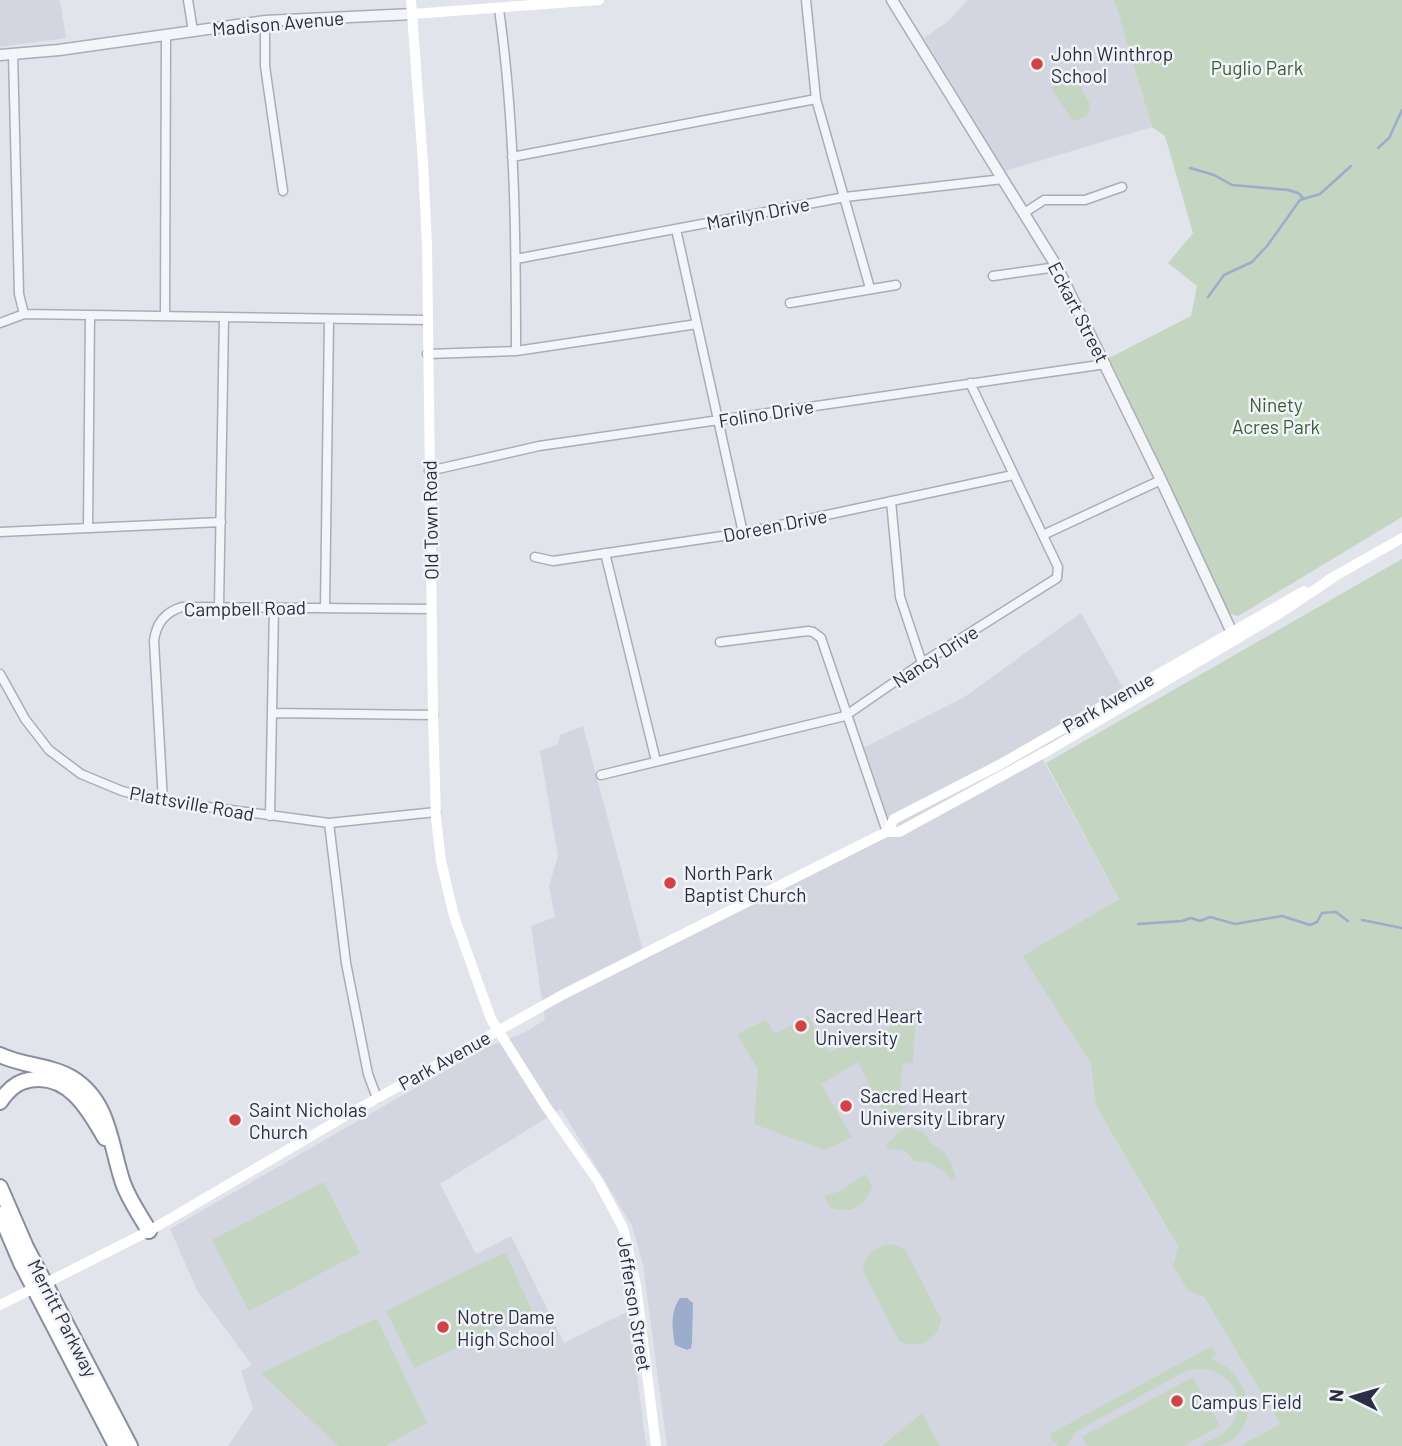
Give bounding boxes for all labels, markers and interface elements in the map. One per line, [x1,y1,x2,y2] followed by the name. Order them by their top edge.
[211,6,345,40] street label: Madison Avenue
[1051,42,1173,87] place label: John Winthrop School
[1029,56,1045,72] marker: John Winthrop School
[1211,56,1303,79] park label: Puglio Park
[704,192,812,234] street label: Marilyn Drive
[1044,258,1114,366] street label: Eckart Street
[1232,393,1320,438] park label: Ninety Acres Park
[717,394,815,432] street label: Folino Drive
[417,460,443,580] street label: Old Town Road
[721,504,829,546] street label: Doreen Drive
[184,595,306,621] street label: Campbell Road
[888,620,982,692] street label: Nancy Drive
[1058,667,1158,737] street label: Park Avenue
[128,781,256,825] street label: Plattsville Road
[684,861,807,906] place label: North Park Baptist Church
[662,875,678,891] marker: North Park Baptist Church
[815,1004,923,1049] place label: Sacred Heart University
[793,1018,809,1034] marker: Sacred Heart University
[394,1025,494,1095] street label: Park Avenue
[860,1084,1006,1129] place label: Sacred Heart University Library
[249,1098,367,1143] place label: Saint Nicholas Church
[838,1098,854,1114] marker: Sacred Heart University Library
[227,1112,243,1128] marker: Saint Nicholas Church
[613,1235,657,1373] street label: Jefferson Street
[23,1255,103,1381] street label: Merritt Parkway
[457,1305,555,1350] place label: Notre Dame High School
[435,1319,451,1335] marker: Notre Dame High School
[1318,1362,1388,1432] north arrow
[1324,1388,1348,1403] text: N
[1191,1390,1302,1413] place label: Campus Field
[1169,1393,1185,1409] marker: Campus Field

